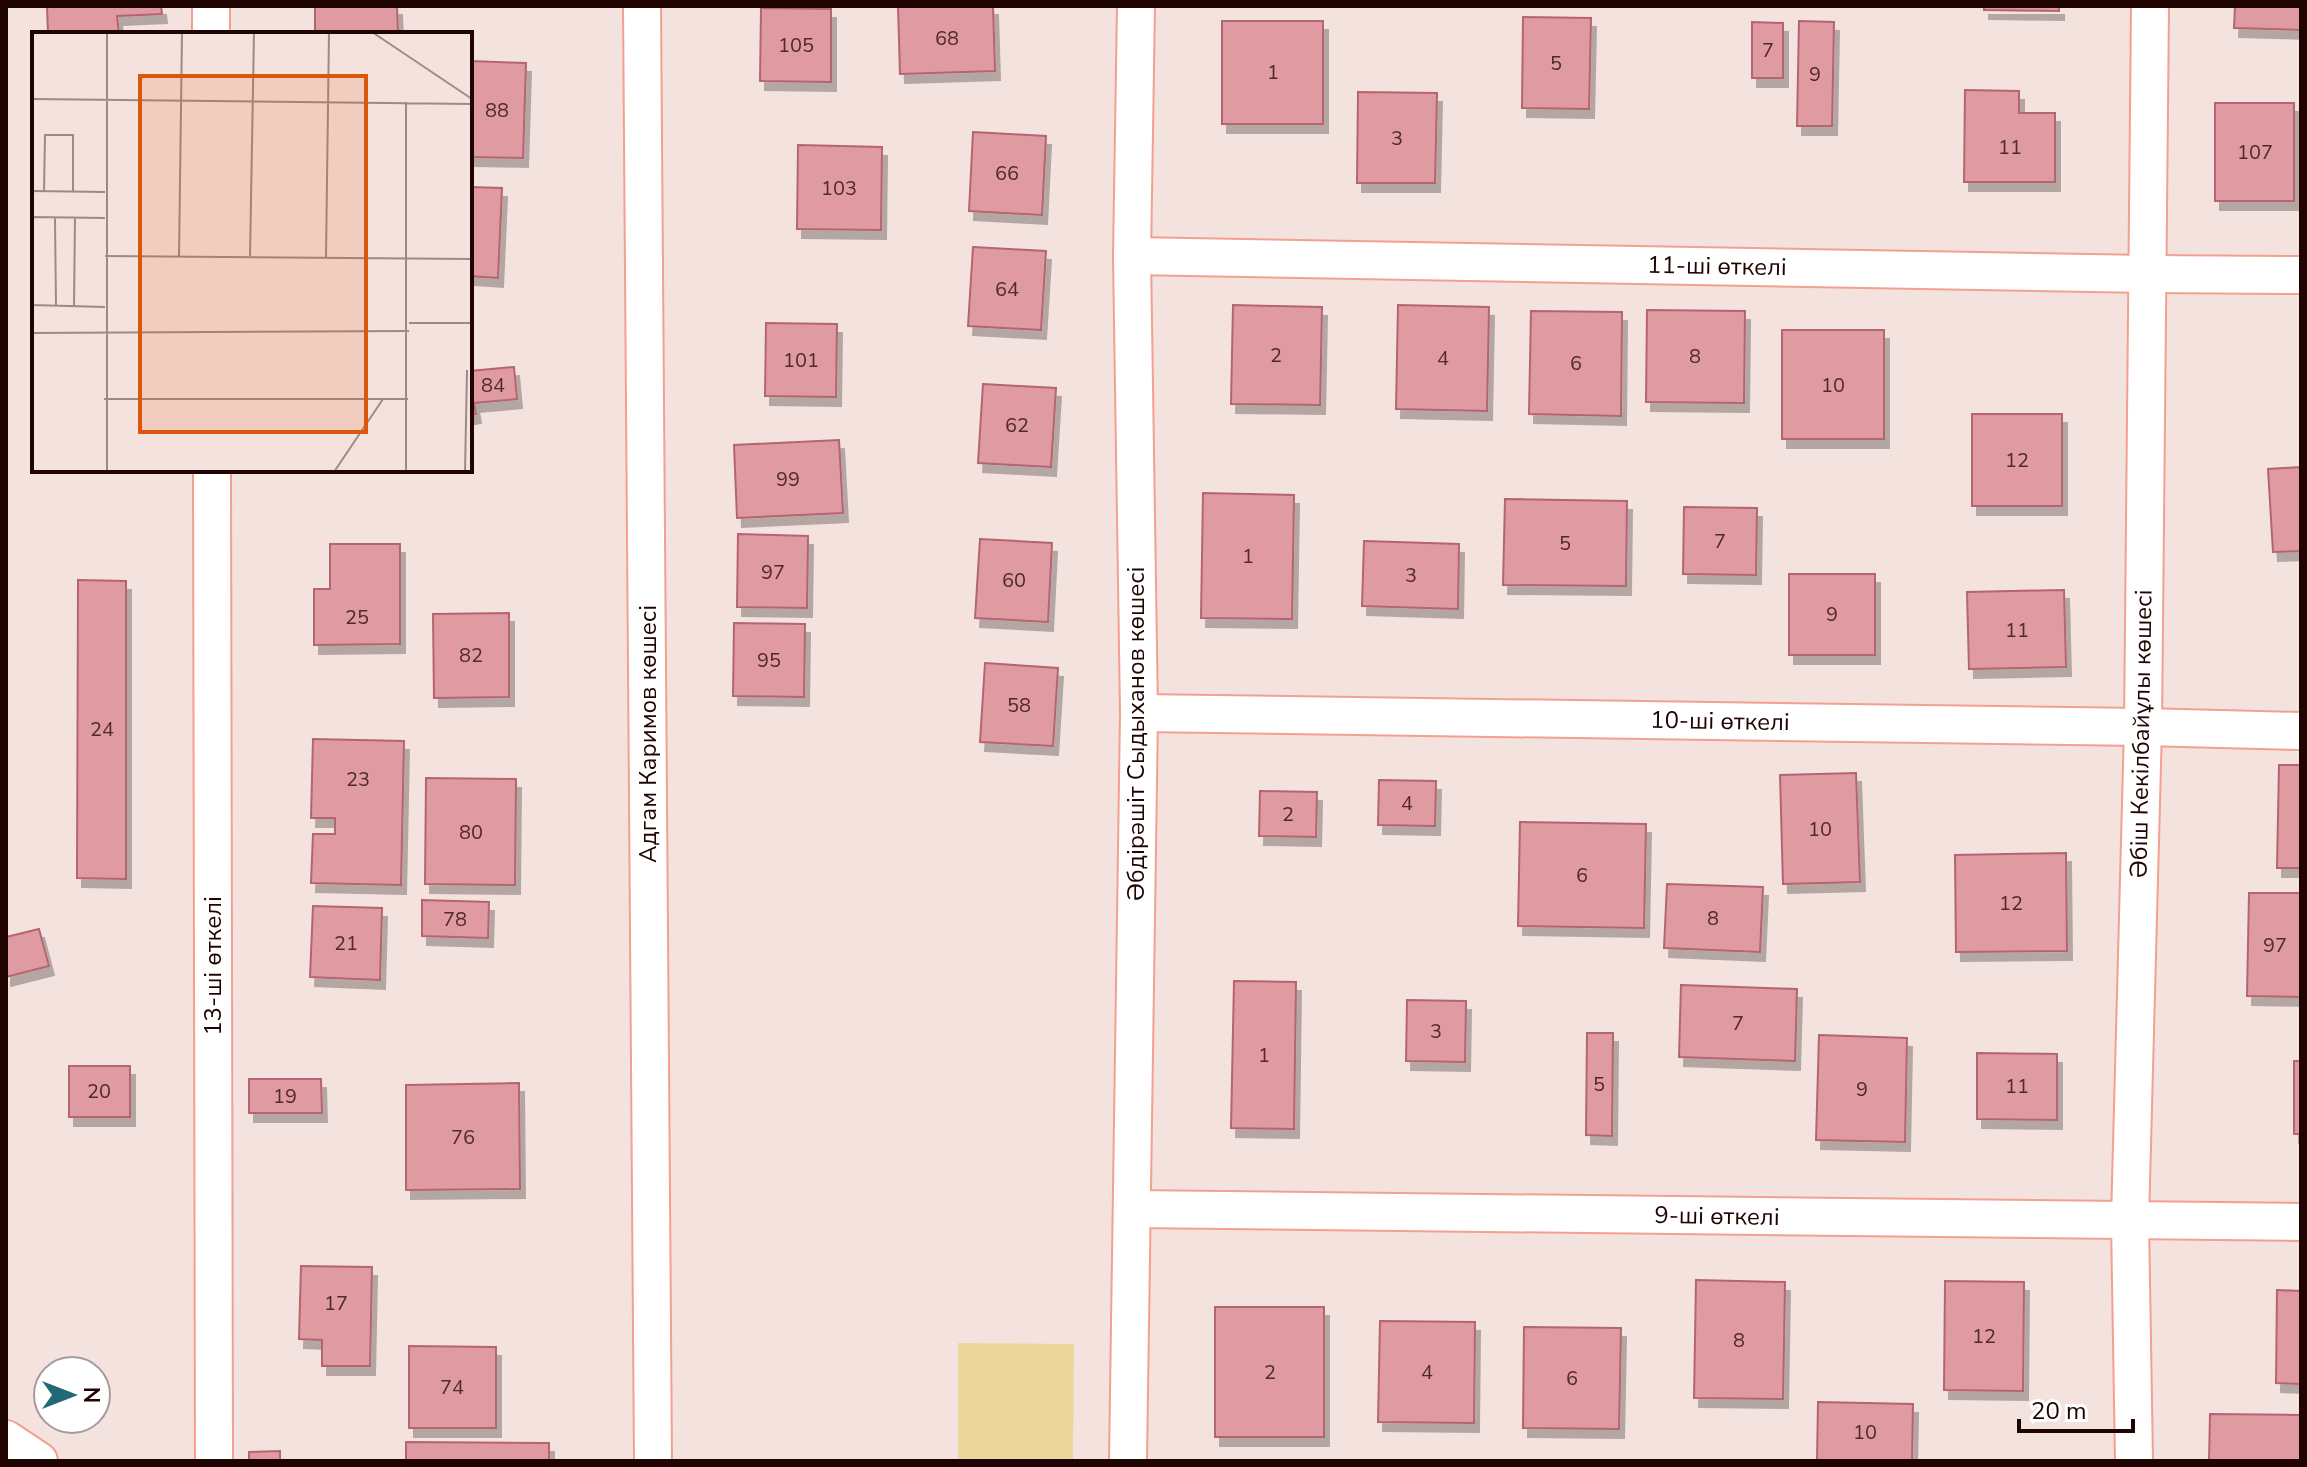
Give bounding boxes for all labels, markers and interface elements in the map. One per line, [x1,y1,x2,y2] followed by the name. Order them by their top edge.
[935,25,959,52] house number: 68
[32,32,472,472] inset map
[778,32,814,59] house number: 105
[1762,37,1774,64] house number: 7
[1550,50,1562,77] house number: 5
[1267,59,1279,86] house number: 1
[1809,61,1821,88] house number: 9
[485,97,509,124] house number: 88
[1391,125,1403,152] house number: 3
[1998,134,2022,161] house number: 11
[2237,139,2273,166] house number: 107
[995,160,1019,187] house number: 66
[821,175,857,202] house number: 103
[1647,249,1787,283] street label: 11-ші өткелі
[995,276,1019,303] house number: 64
[1270,342,1282,369] house number: 2
[1689,343,1701,370] house number: 8
[1437,345,1449,372] house number: 4
[783,347,819,374] house number: 101
[1570,350,1582,377] house number: 6
[481,372,505,399] house number: 84
[1821,372,1845,399] house number: 10
[1005,412,1029,439] house number: 62
[2005,447,2029,474] house number: 12
[776,466,800,493] house number: 99
[1714,528,1726,555] house number: 7
[1559,530,1571,557] house number: 5
[1242,543,1254,570] house number: 1
[761,559,785,586] house number: 97
[1405,562,1417,589] house number: 3
[1002,567,1026,594] house number: 60
[1120,567,1152,901] street label: Әбдірәшіт Сыдыханов көшесі
[2122,589,2160,879] street label: Әбіш Кекілбайұлы көшесі
[1826,601,1838,628] house number: 9
[345,604,369,631] house number: 25
[632,605,664,863] street label: Адгам Каримов көшесі
[2005,617,2029,644] house number: 11
[459,642,483,669] house number: 82
[757,647,781,674] house number: 95
[1007,692,1031,719] house number: 58
[1650,704,1790,738] street label: 10-ші өткелі
[90,716,114,743] house number: 24
[346,766,370,793] house number: 23
[1401,790,1413,817] house number: 4
[1282,801,1294,828] house number: 2
[1808,816,1832,843] house number: 10
[459,819,483,846] house number: 80
[1576,862,1588,889] house number: 6
[1999,890,2023,917] house number: 12
[197,896,229,1036] street label: 13-ші өткелі
[1707,905,1719,932] house number: 8
[443,906,467,933] house number: 78
[334,930,358,957] house number: 21
[2263,932,2287,959] house number: 97
[1732,1010,1744,1037] house number: 7
[1430,1018,1442,1045] house number: 3
[1258,1042,1270,1069] house number: 1
[1593,1071,1605,1098] house number: 5
[2005,1073,2029,1100] house number: 11
[1856,1076,1868,1103] house number: 9
[87,1078,111,1105] house number: 20
[273,1083,297,1110] house number: 19
[451,1124,475,1151] house number: 76
[1654,1199,1780,1233] street label: 9-ші өткелі
[324,1290,348,1317] house number: 17
[1972,1323,1996,1350] house number: 12
[1733,1327,1745,1354] house number: 8
[32,1355,112,1435] north arrow
[1264,1359,1276,1386] house number: 2
[1421,1359,1433,1386] house number: 4
[1566,1365,1578,1392] house number: 6
[440,1374,464,1401] house number: 74
[2019,1383,2133,1433] scale bar
[76,1387,106,1403] text: N
[2031,1395,2087,1427] text: 20 m
[1853,1419,1877,1446] house number: 10

